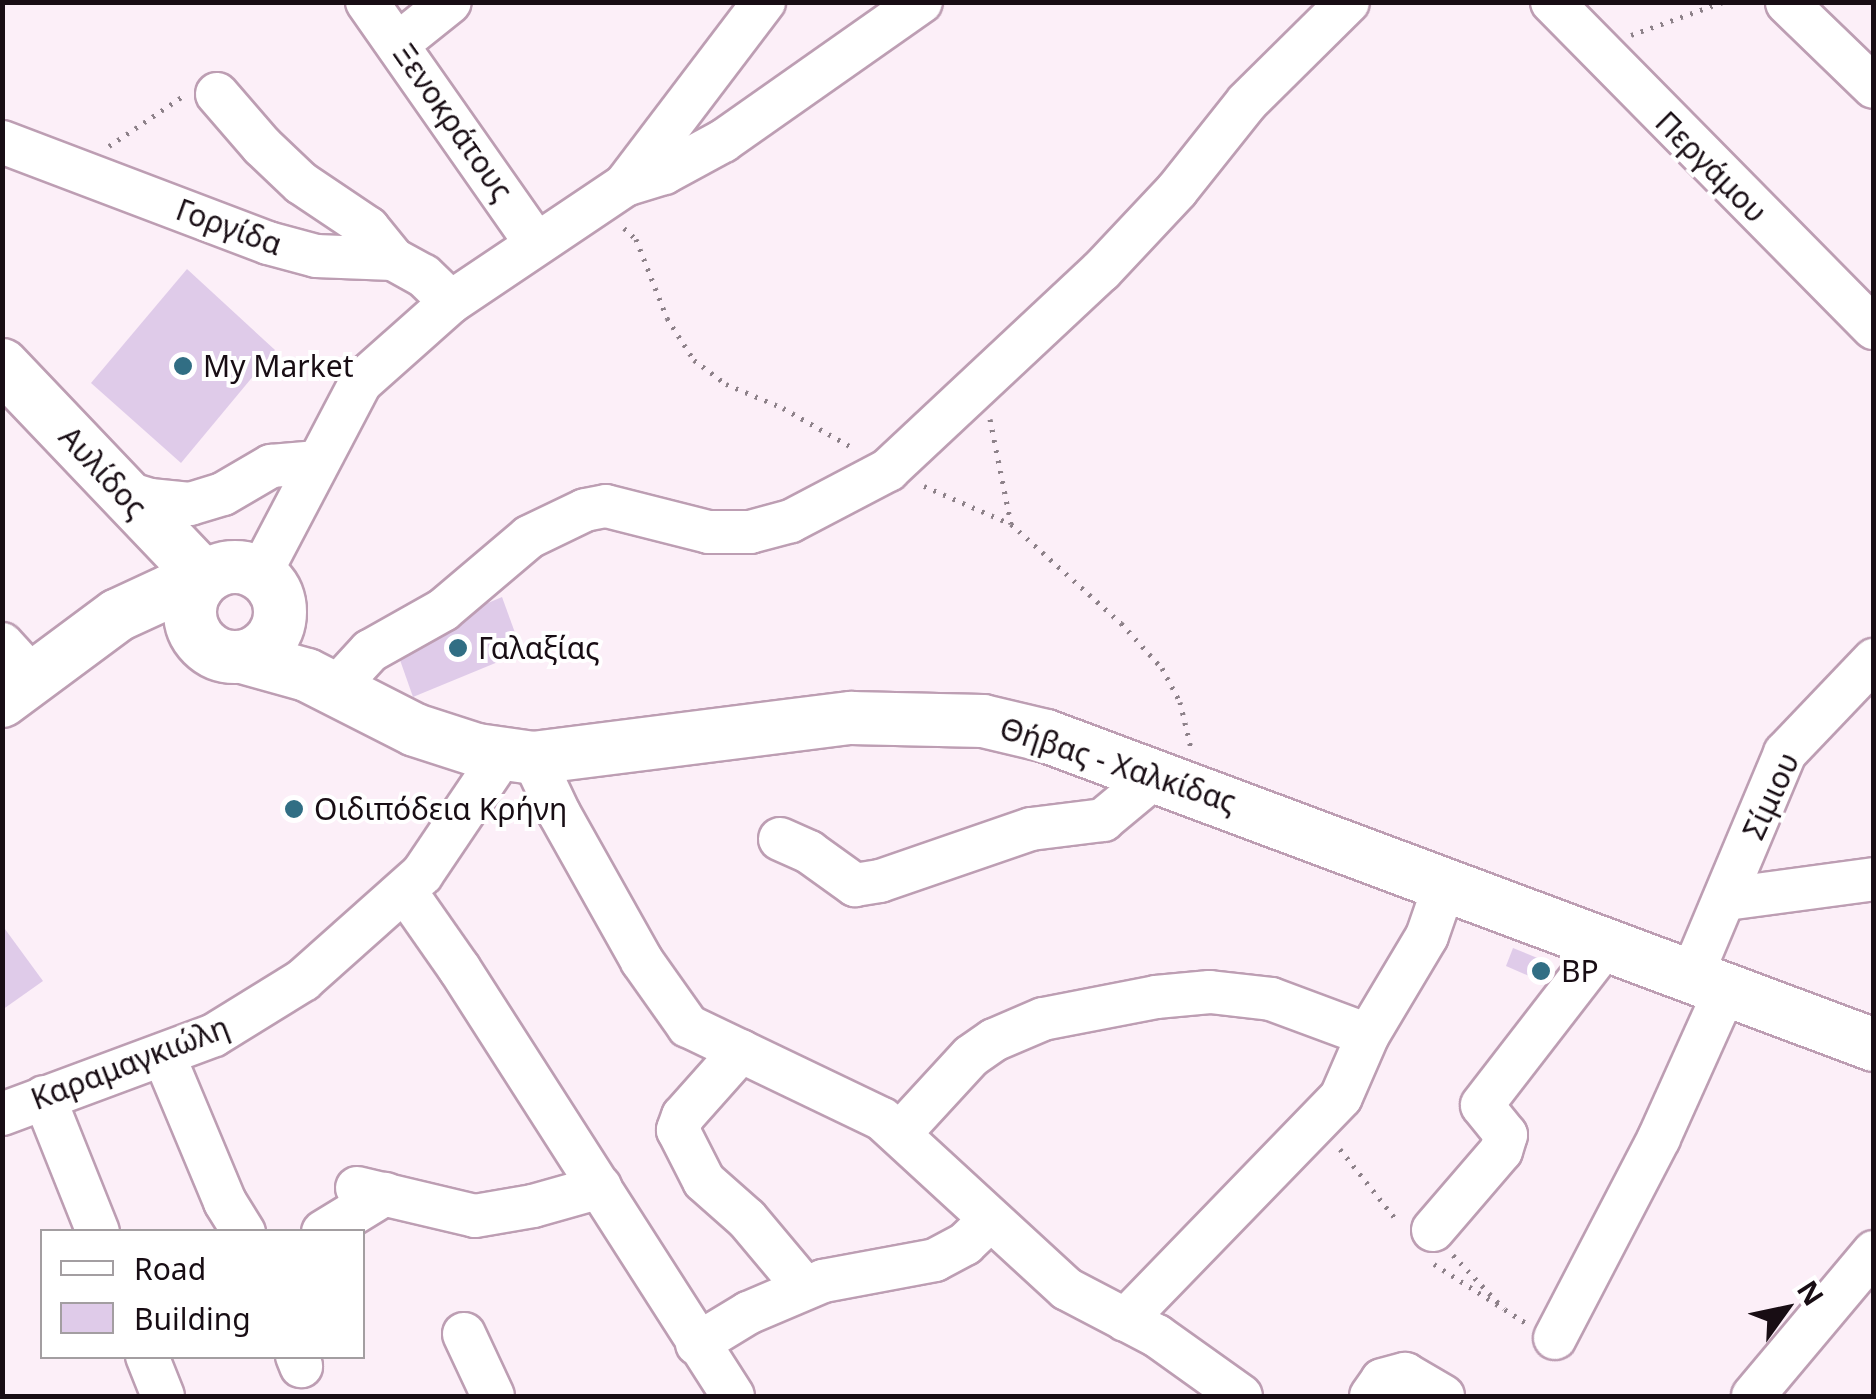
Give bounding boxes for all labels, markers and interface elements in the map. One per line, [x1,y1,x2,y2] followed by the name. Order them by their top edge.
[386,37,520,207] street label: Ξενοκράτους
[1648,104,1774,230] street label: Περγάμου
[171,191,287,263] street label: Γοργίδα
[203,348,354,384] place label: My Market
[172,355,194,377] marker: My Market
[52,419,154,525] street label: Αυλίδος
[478,630,600,666] place label: Γαλαξίας
[447,637,469,659] marker: Γαλαξίας
[995,710,1241,820] street label: Θήβας - Χαλκίδας
[1735,747,1807,845] street label: Σίμιου
[314,791,567,827] place label: Οιδιπόδεια Κρήνη
[283,798,305,820] marker: Οιδιπόδεια Κρήνη
[1561,953,1599,989] place label: BP
[1530,960,1552,982] marker: BP
[26,1009,234,1117] street label: Καραμαγκιώλη
[40,1229,365,1359] legend
[134,1248,206,1289] text: Road
[1736,1259,1836,1359] north arrow
[1789,1273,1833,1313] text: N
[134,1298,251,1339] text: Building

